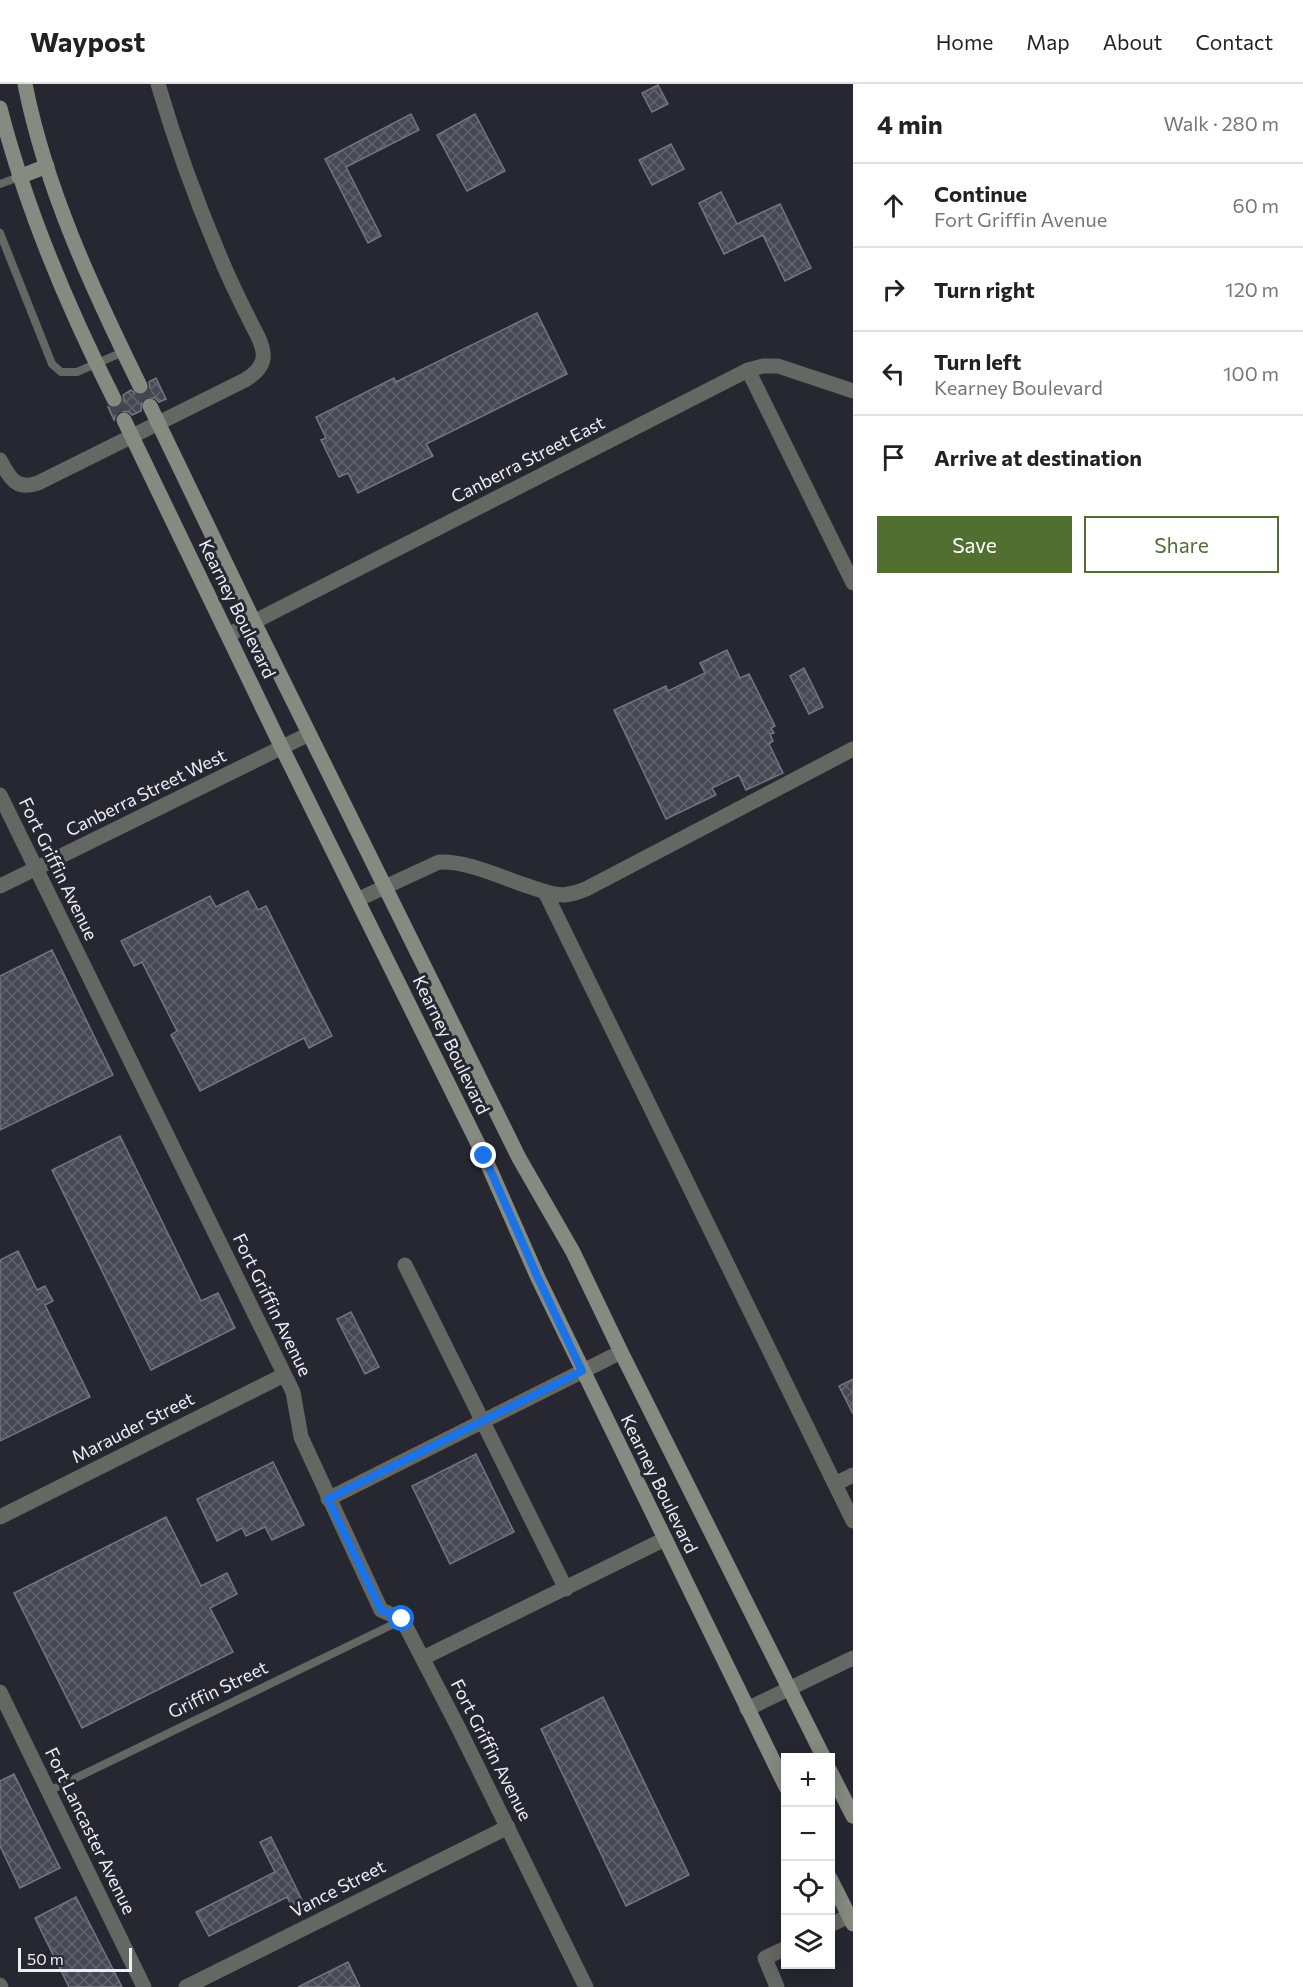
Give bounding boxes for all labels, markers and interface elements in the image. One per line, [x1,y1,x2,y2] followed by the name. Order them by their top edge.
[30,24,145,58] text: Waypost
[936,29,993,54] text: Home
[1026,29,1070,54] text: Map
[1103,29,1162,54] text: About
[1195,29,1273,54] text: Contact
[877,108,943,139] text: 4 min
[1163,111,1279,135] text: Walk · 280 m
[934,180,1027,207] text: Continue
[877,189,910,222] icon: ahead
[1233,193,1279,217] text: 60 m
[934,207,1107,231] text: Fort Griffin Avenue
[877,273,910,306] icon: right
[934,276,1035,303] text: Turn right
[1225,277,1279,301] text: 120 m
[934,348,1021,375] text: Turn left
[877,357,910,390] icon: left
[1223,361,1279,385] text: 100 m
[934,375,1103,399] text: Kearney Boulevard
[447,411,608,507] street label: Canberra Street East
[877,441,910,474] icon: arrive
[934,444,1142,471] text: Arrive at destination
[877,516,1072,573] button: Save
[1084,516,1279,573] button: Share
[195,535,281,682] street label: Kearney Boulevard
[62,744,229,841] street label: Canberra Street West
[15,794,103,943] street label: Fort Griffin Avenue
[409,971,495,1118] street label: Kearney Boulevard
[470,1142,496,1168] route end
[229,1230,317,1379] street label: Fort Griffin Avenue
[68,1387,197,1467] street label: Marauder Street
[617,1410,703,1557] street label: Kearney Boulevard
[388,1605,414,1631] route start
[164,1656,271,1723] street label: Griffin Street
[447,1675,537,1824] street label: Fort Griffin Avenue
[41,1744,141,1917] street label: Fort Lancaster Avenue
[781,1753,835,1969] map controls
[781,1753,835,1807] button: +
[781,1807,835,1861] button: −
[286,1855,389,1921] street label: Vance Street
[781,1861,835,1915] button: locate
[781,1915,835,1969] button: layers
[18,1945,132,1972] scale bar
[27,1949,64,1968] text: 50 m

